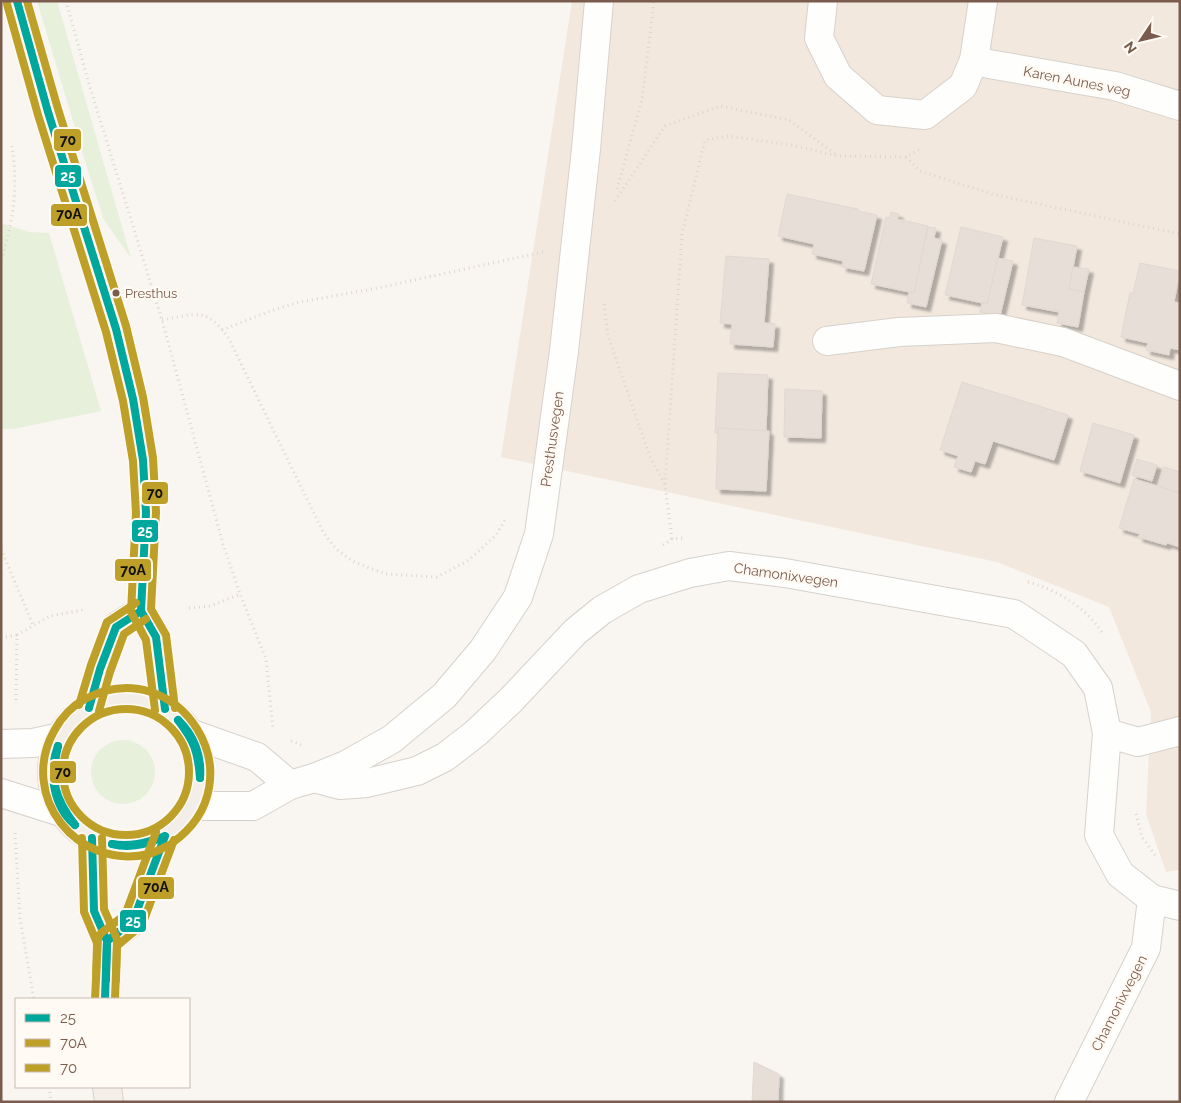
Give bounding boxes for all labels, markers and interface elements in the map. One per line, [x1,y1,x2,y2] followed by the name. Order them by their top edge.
[1116,15,1166,65] north arrow
[1121,38,1140,56] text: N
[1022,63,1132,99] street label: Karen Aunes veg
[53,128,82,152] line badge: 70
[60,132,76,148] text: 70
[54,164,82,188] line badge: 25
[60,168,76,184] text: 25
[50,203,88,227] line badge: 70A
[56,206,82,222] text: 70A
[125,286,177,301] place label: Presthus
[111,288,121,298] marker: Presthus
[537,390,567,488] street label: Presthusvegen
[141,481,169,505] line badge: 70
[147,485,163,501] text: 70
[131,519,159,543] line badge: 25
[137,523,153,539] text: 25
[114,558,152,582] line badge: 70A
[733,560,839,590] street label: Chamonixvegen
[120,562,146,578] text: 70A
[49,760,77,784] line badge: 70
[55,764,71,780] text: 70
[137,876,175,900] line badge: 70A
[143,879,169,895] text: 70A
[119,909,147,933] line badge: 25
[125,913,141,929] text: 25
[1088,952,1150,1054] street label: Chamonixvegen
[15,998,190,1088] legend
[60,1009,76,1027] text: 25
[60,1034,87,1052] text: 70A
[60,1059,77,1077] text: 70

